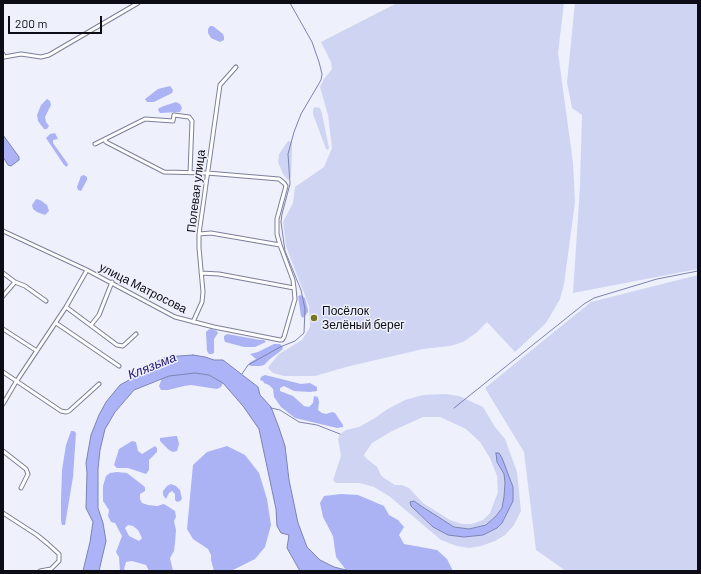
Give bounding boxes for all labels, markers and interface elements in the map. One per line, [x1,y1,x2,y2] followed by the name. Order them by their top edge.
[10,8,104,34] scale bar
[15,16,47,30] text: 200 m
[184,149,208,233] street label: Полевая улица
[97,260,189,316] street label: улица Матросова
[322,304,405,332] place label: Посёлок Зелёный берег
[309,313,319,323] marker: Посёлок Зелёный берег
[125,349,179,383] water label: Клязьма

